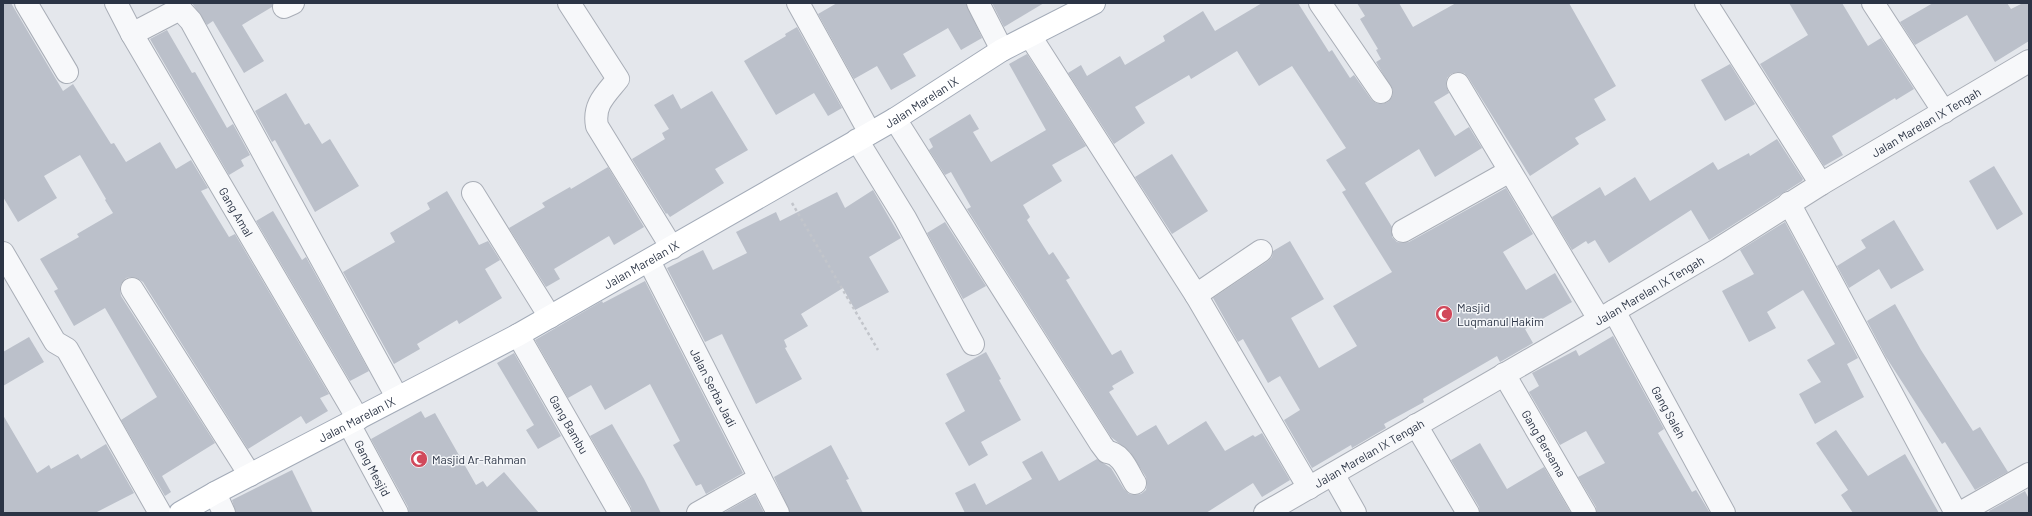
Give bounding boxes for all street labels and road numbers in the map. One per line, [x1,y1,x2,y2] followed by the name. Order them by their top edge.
[882,73,961,130] street label: Jalan Marelan IX
[1869,84,1983,160] street label: Jalan Marelan IX Tengah
[216,185,256,239] street label: Gang Amal
[601,237,681,291] street label: Jalan Marelan IX
[1592,252,1706,328] street label: Jalan Marelan IX Tengah
[688,346,740,429] street label: Jalan Serba Jadi
[1649,383,1689,441] street label: Gang Saleh
[316,393,397,445] street label: Jalan Marelan IX
[547,393,592,456] street label: Gang Bambu
[1519,407,1569,479] street label: Gang Bersama
[1311,416,1426,490] street label: Jalan Marelan IX Tengah
[352,437,394,499] street label: Gang Mesjid

